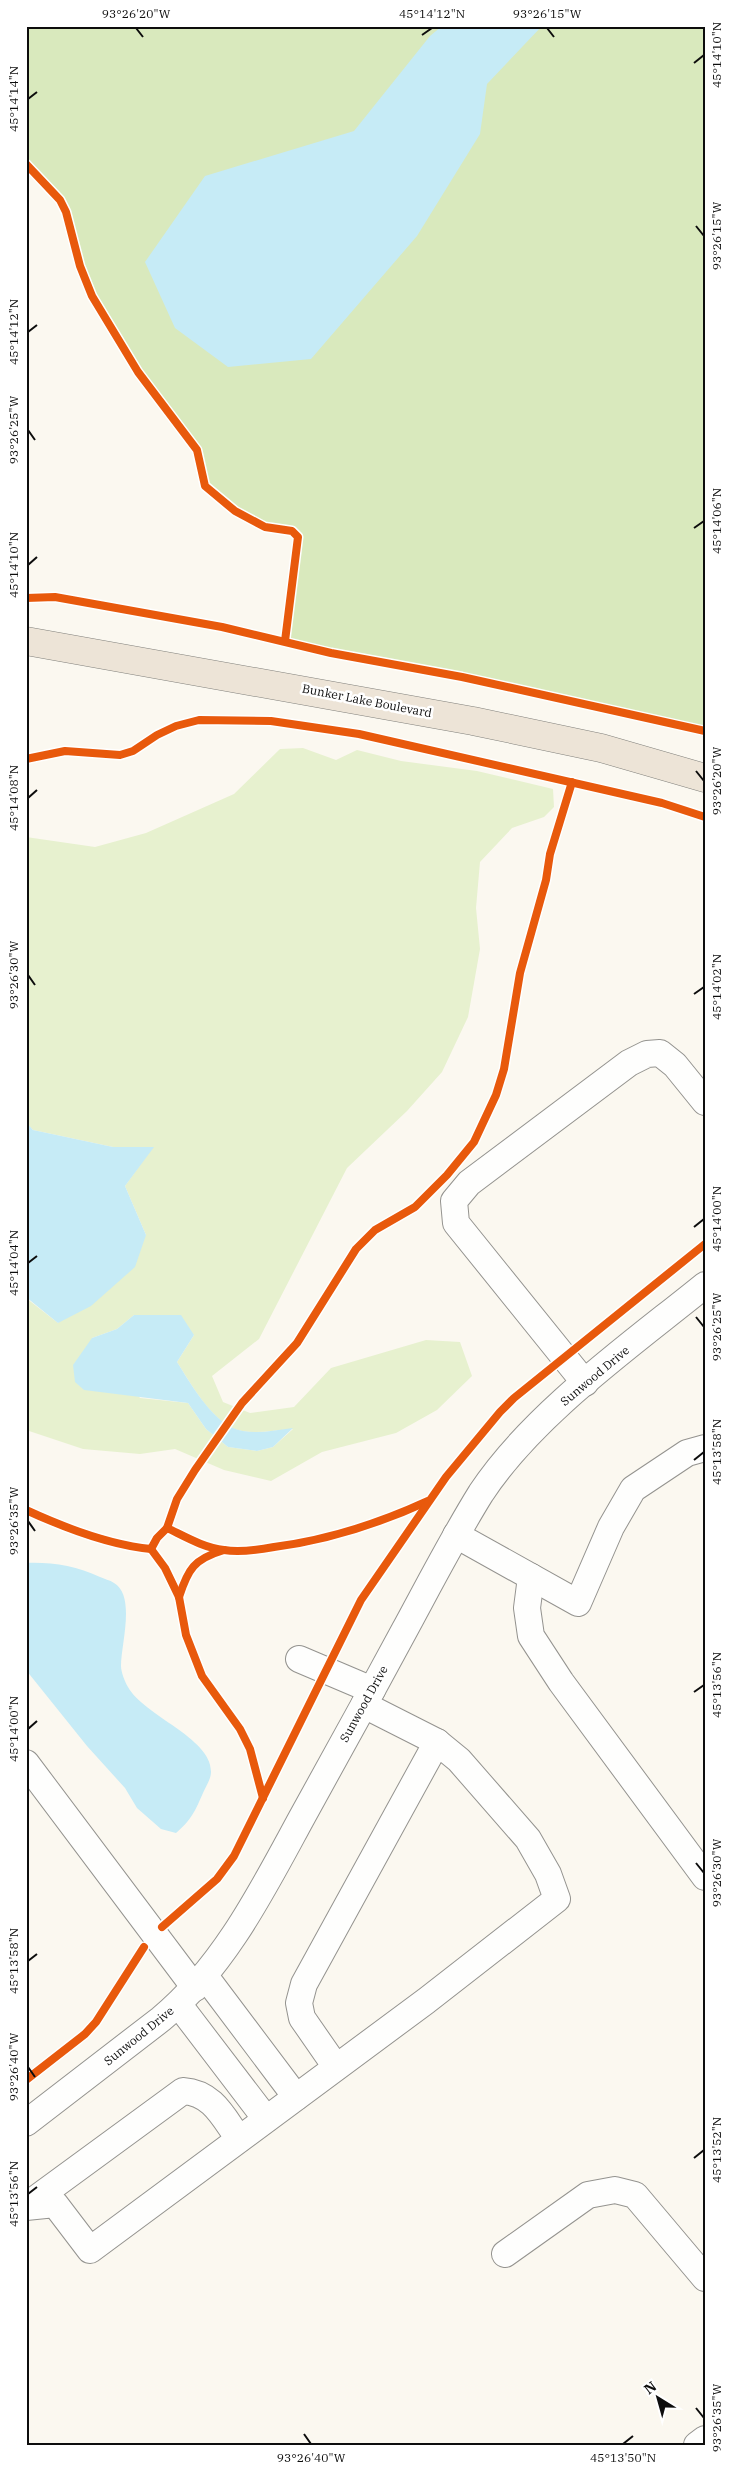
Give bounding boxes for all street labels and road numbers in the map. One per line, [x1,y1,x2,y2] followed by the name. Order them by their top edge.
[301,681,433,720] street label: Bunker Lake Boulevard
[557,1342,632,1409] street label: Sunwood Drive
[336,1663,391,1745] street label: Sunwood Drive
[101,2003,177,2068] street label: Sunwood Drive

